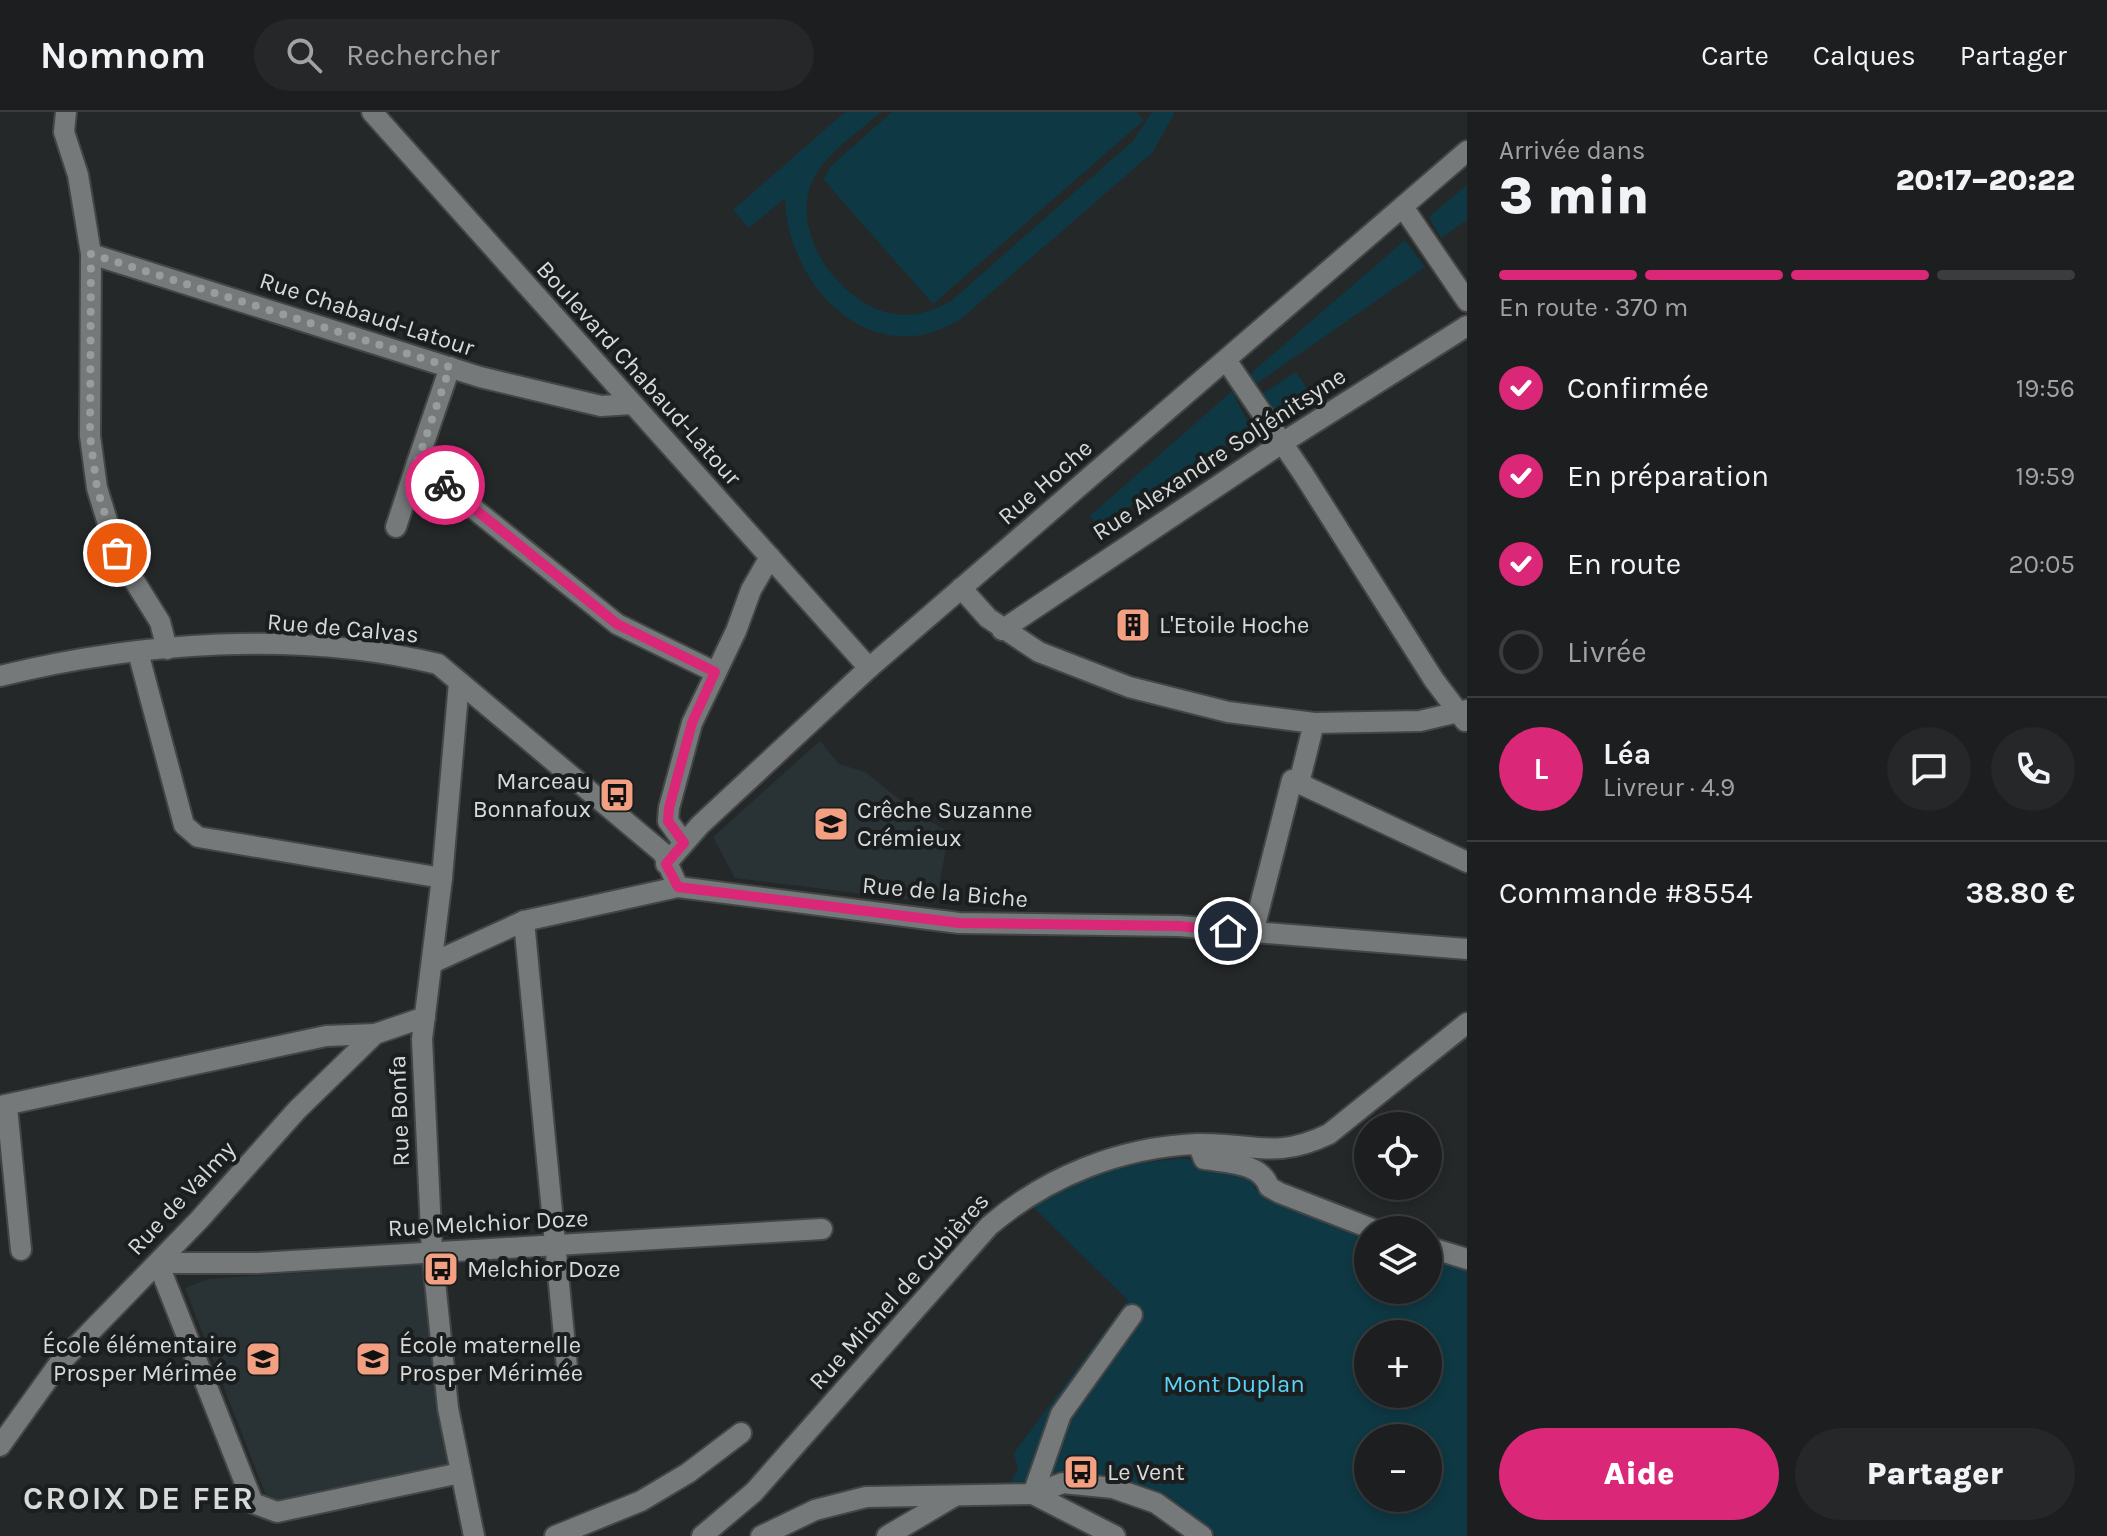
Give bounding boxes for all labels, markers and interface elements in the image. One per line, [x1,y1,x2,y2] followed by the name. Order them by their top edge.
[254,19,814,91] search box
[40,33,206,78] text: Nomnom
[282,33,326,77] icon: search
[346,37,500,73] text: Rechercher
[1701,39,1769,72] text: Carte
[1813,39,1916,72] text: Calques
[1960,39,2067,72] text: Partager
[1499,135,1646,166] text: Arrivée dans
[1895,162,2075,198] text: 20:17–20:22
[1499,165,1649,226] text: 3 min
[531,255,747,491] street label: Boulevard Chabaud-Latour
[256,266,478,362] street label: Rue Chabaud-Latour
[1499,292,1688,323] text: En route · 370 m
[1087,362,1351,546] street label: Rue Alexandre Soljénitsyne
[1499,366,1543,410] icon: check
[1567,370,1709,406] text: Confirmée
[2016,373,2075,404] text: 19:56
[992,434,1098,530] street label: Rue Hoche
[405,445,485,525] courier
[1499,454,1543,498] icon: check
[1567,458,1769,494] text: En préparation
[2016,461,2075,492] text: 19:59
[423,463,467,507] icon: bike
[83,519,151,587] pin
[95,531,139,575] icon: bag
[1499,542,1543,586] icon: check
[1567,546,1681,582] text: En route
[2008,549,2075,580] text: 20:05
[1114,606,1152,644] building icon: L'Etoile Hoche
[266,607,420,649] street label: Rue de Calvas
[1159,611,1309,639] place label: L'Etoile Hoche
[1567,634,1647,670] text: Livrée
[1887,727,1971,811] button: chat
[1991,727,2075,811] button: phone
[1603,736,1651,772] text: Léa
[1534,751,1548,787] text: L
[473,767,591,823] place label: Marceau Bonnafoux
[1603,772,1735,803] text: Livreur · 4.9
[598,776,636,814] bus stop icon: Marceau Bonnafoux
[857,796,1033,852] place label: Crêche Suzanne Crémieux
[812,805,850,843] school or university icon: Crêche Suzanne Crémieux
[861,871,1029,913] street label: Rue de la Biche
[1499,875,1753,911] text: Commande #8554
[1966,875,2075,911] text: 38.80 €
[1194,897,1262,965] pin
[1206,909,1250,953] icon: home
[383,1055,415,1167] street label: Rue Bonfa
[1354,1112,1442,1512] map controls
[1354,1112,1442,1200] button: locate
[121,1135,241,1261] street label: Rue de Valmy
[803,1187,995,1395] street label: Rue Michel de Cubières
[387,1204,589,1242] street label: Rue Melchior Doze
[1354,1216,1442,1304] button: layers
[422,1250,460,1288] bus stop icon: Melchior Doze
[467,1255,621,1283] place label: Melchior Doze
[1354,1320,1442,1408] button: +
[42,1330,237,1387] place label: École élémentaire Prosper Mérimée
[399,1330,583,1387] place label: École maternelle Prosper Mérimée
[244,1340,282,1378] school or university icon: École élémentaire Prosper Mérimée
[354,1340,392,1378] school or university icon: École maternelle Prosper Mérimée
[1163,1370,1305,1398] park label: Mont Duplan
[1354,1424,1442,1512] button: −
[1499,1428,1779,1520] button: Aide
[1795,1428,2075,1520] button: Partager
[1062,1453,1100,1491] bus stop icon: Le Vent
[1107,1458,1185,1486] place label: Le Vent
[23,1480,255,1517] district label: CROIX DE FER

